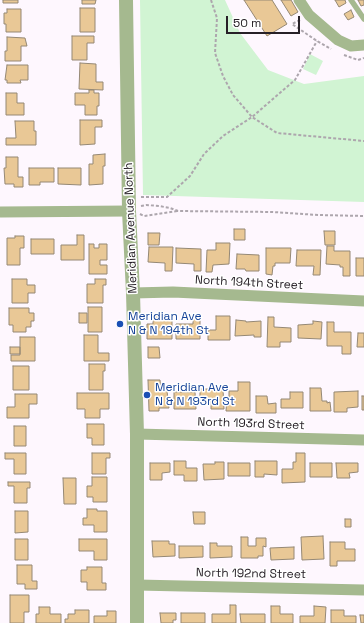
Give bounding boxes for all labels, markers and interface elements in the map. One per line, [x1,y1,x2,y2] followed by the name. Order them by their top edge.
[228,8,302,34] scale bar
[233,15,261,31] text: 50 m
[122,162,140,294] street label: Meridian Avenue North
[195,273,303,293] street label: North 194th Street
[128,310,209,338] place label: Meridian Ave N & N 194th St
[115,319,125,329] marker: Meridian Ave N & N 194th St
[155,381,235,409] place label: Meridian Ave N & N 193rd St
[142,390,152,400] marker: Meridian Ave N & N 193rd St
[197,415,305,433] street label: North 193rd Street
[196,566,306,582] street label: North 192nd Street

